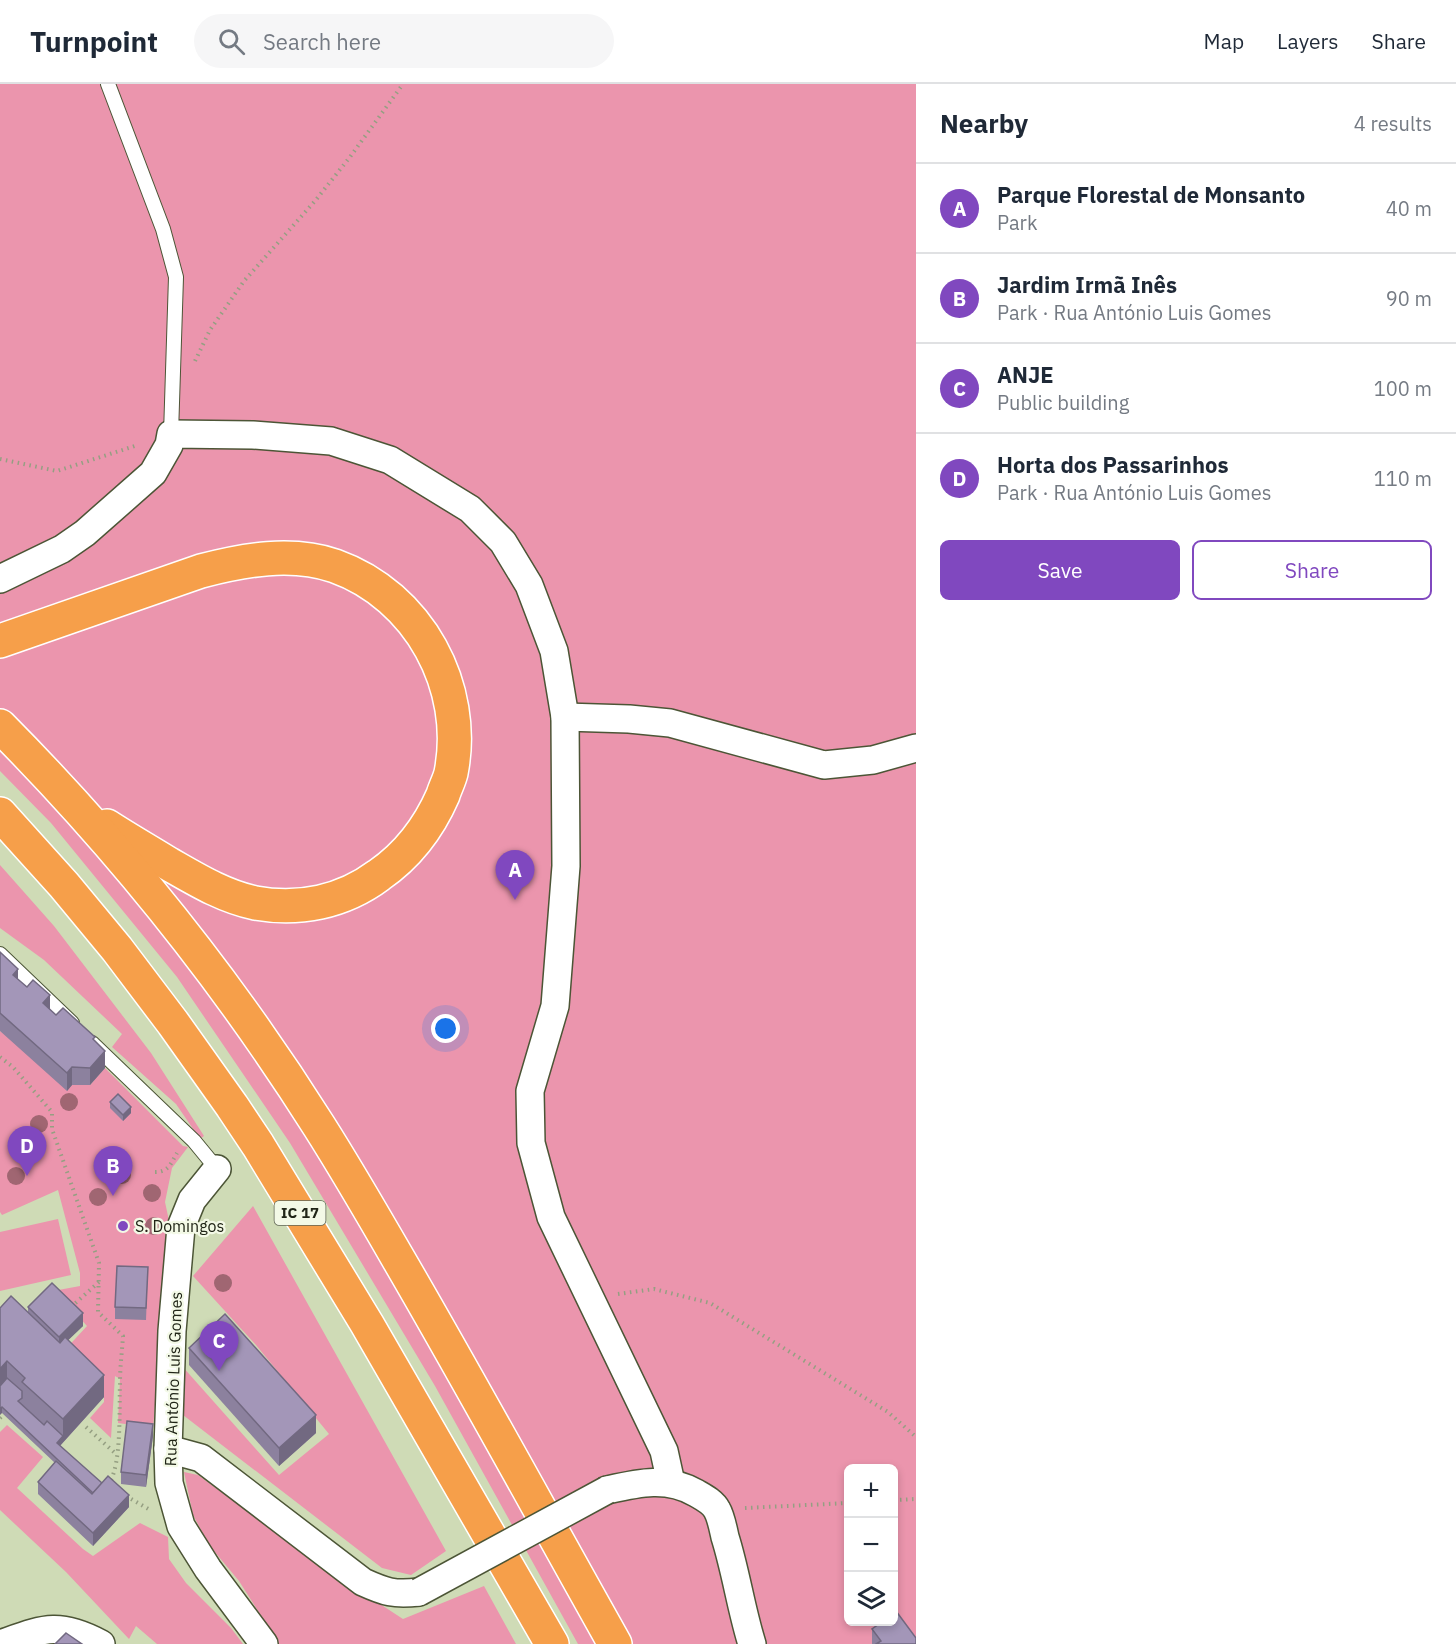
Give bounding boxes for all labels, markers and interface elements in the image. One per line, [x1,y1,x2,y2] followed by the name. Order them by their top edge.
[194,14,614,68] search box
[30,23,158,60] text: Turnpoint
[215,25,248,58] icon: search
[263,27,381,56] text: Search here
[1204,27,1244,55] text: Map
[1277,27,1339,55] text: Layers
[1372,27,1426,55] text: Share
[940,106,1028,140] text: Nearby
[1354,110,1432,137] text: 4 results
[997,180,1305,209] text: Parque Florestal de Monsanto
[953,195,966,222] text: A
[1386,195,1432,222] text: 40 m
[997,209,1037,236] text: Park
[997,270,1177,299] text: Jardim Irmã Inês
[953,285,966,312] text: B
[1386,285,1432,312] text: 90 m
[997,299,1272,326] text: Park · Rua António Luis Gomes
[997,360,1054,389] text: ANJE
[953,375,966,402] text: C
[1374,375,1432,402] text: 100 m
[997,389,1129,416] text: Public building
[997,450,1229,479] text: Horta dos Passarinhos
[953,465,966,492] text: D
[1374,465,1432,492] text: 110 m
[997,479,1272,506] text: Park · Rua António Luis Gomes
[940,540,1180,600] button: Save
[1192,540,1432,600] button: Share
[496,850,534,900] pin: A
[431,1014,460,1043] your location
[8,1126,46,1176] pin: D
[94,1146,132,1196] pin: B
[274,1201,326,1225] road number: IC 17
[135,1216,224,1236] place label: S. Domingos
[116,1219,130,1233] marker: S. Domingos
[160,1291,186,1467] street label: Rua António Luis Gomes
[200,1322,238,1371] pin: C
[844,1464,898,1626] map controls
[844,1464,898,1518] button: +
[844,1518,898,1572] button: −
[844,1572,898,1626] button: layers

